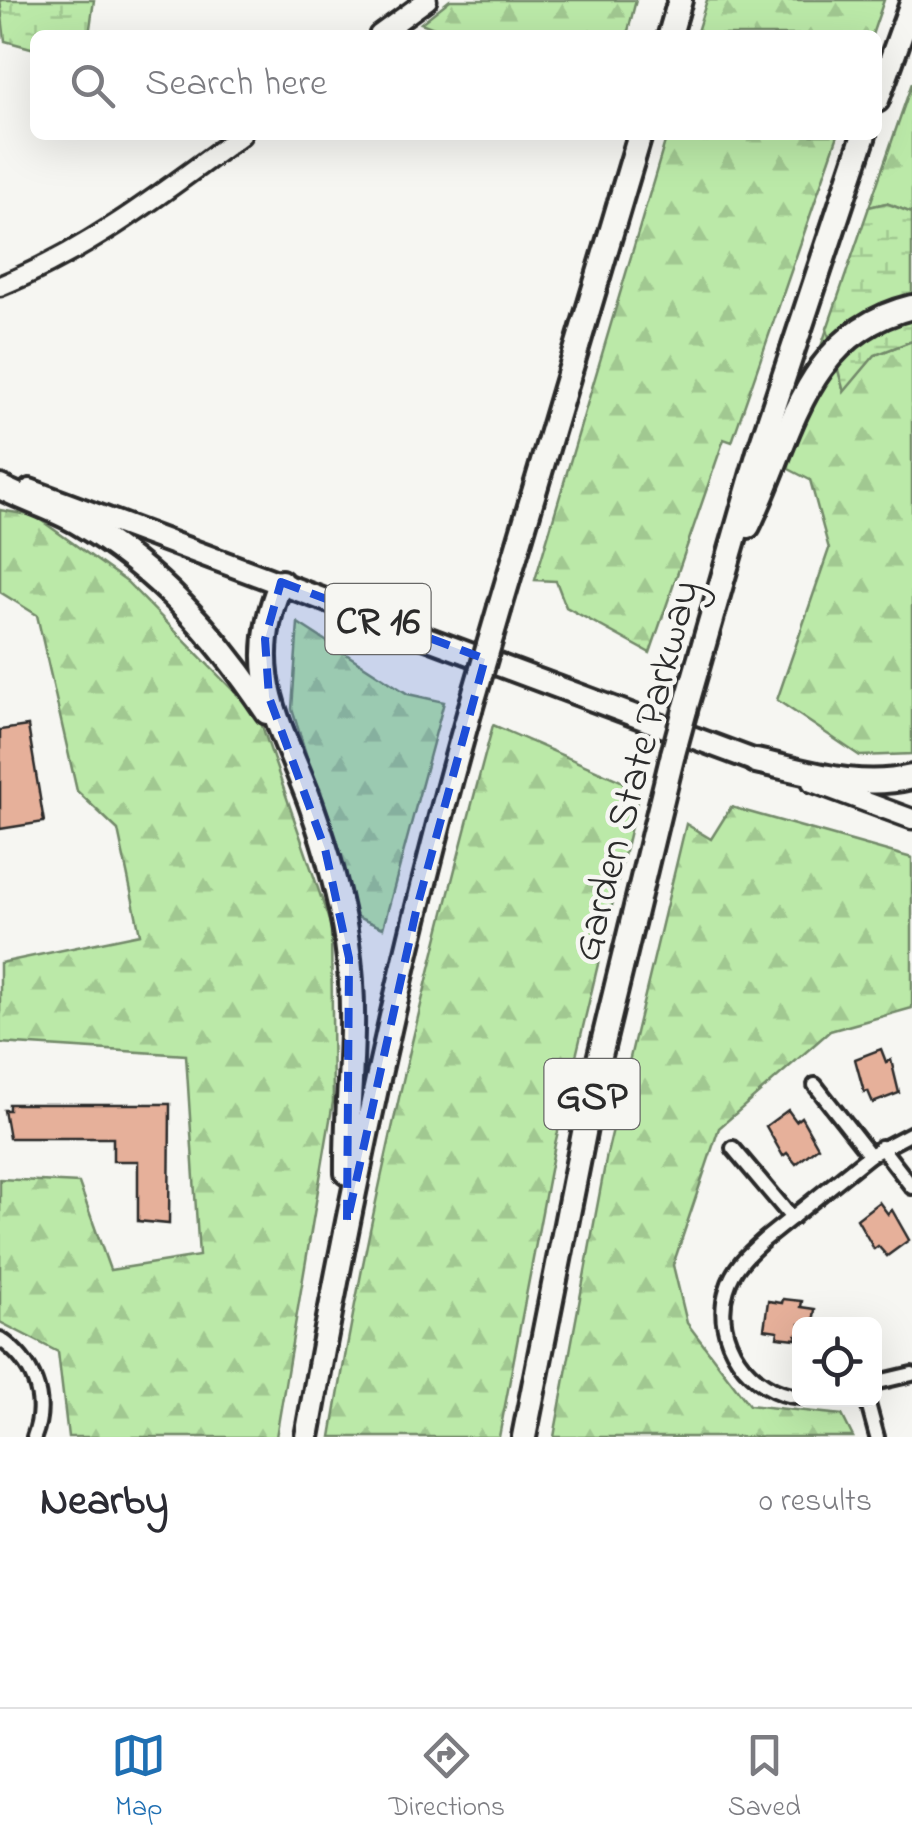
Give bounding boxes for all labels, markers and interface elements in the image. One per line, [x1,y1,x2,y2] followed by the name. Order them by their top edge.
[30,30,882,140] search box
[145,57,327,113] text: Search here
[65,58,120,113] icon: search
[557,574,718,969] street label: Garden State Parkway
[326,584,430,654] road number: CR 16
[544,1059,640,1129] road number: GSP
[792,1317,882,1407] map controls
[792,1317,882,1407] button: locate
[40,1472,168,1533] text: Nearby
[759,1479,872,1526] text: 0 results
[111,1728,166,1829] tab: Map
[389,1728,505,1829] tab: Directions
[728,1728,801,1829] tab: Saved

